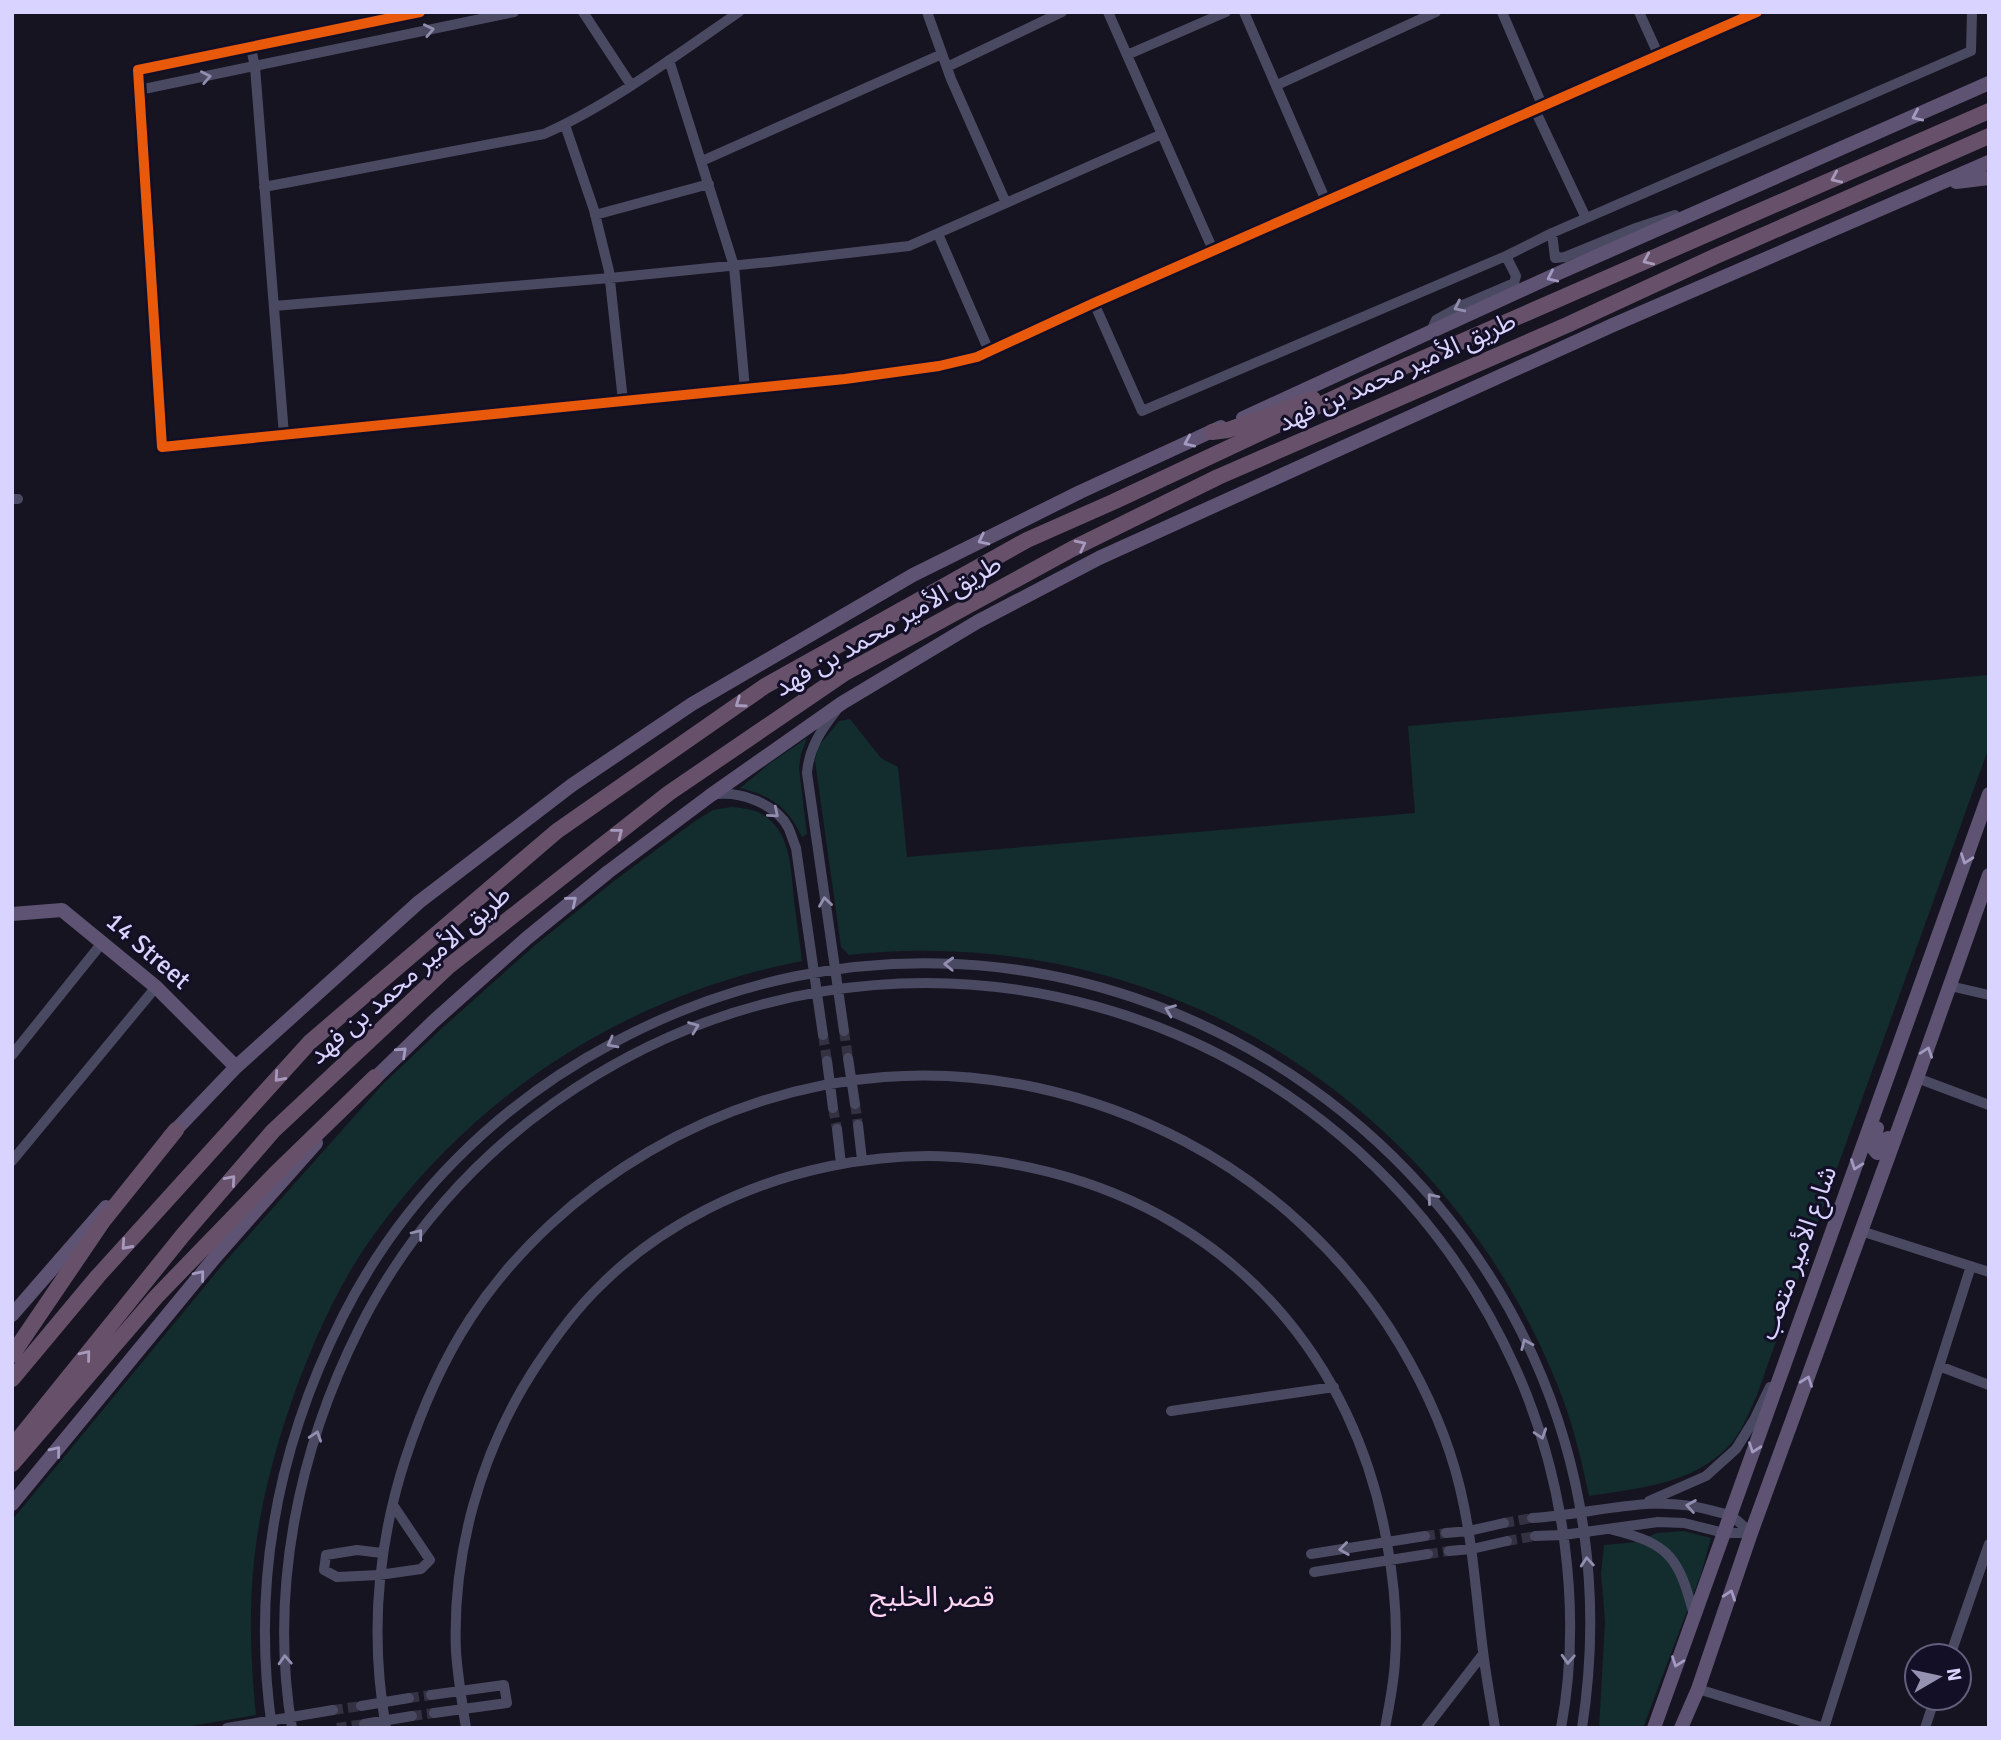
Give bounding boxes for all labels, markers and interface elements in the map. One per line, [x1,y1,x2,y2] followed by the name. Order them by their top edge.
[423,24,435,39] one-way arrow
[200,70,212,85] one-way arrow
[1912,108,1924,122] one-way arrow
[1831,170,1844,184] one-way arrow
[1643,252,1655,266] one-way arrow
[1547,268,1559,282] one-way arrow
[1454,299,1466,313] one-way arrow
[1273,305,1521,439] street label: طريق الأمير محمد بن فهد
[1184,434,1196,448] one-way arrow
[978,531,990,545] one-way arrow
[1074,539,1086,553] one-way arrow
[769,548,1007,704] street label: طريق الأمير محمد بن فهد
[735,695,748,707] one-way arrow
[766,805,779,817] one-way arrow
[611,828,623,841] one-way arrow
[1960,852,1974,864] one-way arrow
[302,878,518,1072] street label: طريق الأمير محمد بن فهد
[818,896,833,908] one-way arrow
[565,897,577,910] one-way arrow
[99,906,197,996] street label: 14 Street
[943,956,954,971] one-way arrow
[1165,1005,1177,1019] one-way arrow
[688,1021,700,1035] one-way arrow
[607,1035,620,1048] one-way arrow
[1919,1046,1933,1058] one-way arrow
[393,1047,406,1060] one-way arrow
[274,1069,287,1082] one-way arrow
[1850,1158,1864,1170] one-way arrow
[1752,1162,1846,1345] street label: شارع الأمير متعب
[223,1175,235,1188] one-way arrow
[1428,1194,1440,1207] one-way arrow
[409,1229,422,1242] one-way arrow
[121,1237,134,1250] one-way arrow
[192,1271,204,1284] one-way arrow
[1520,1339,1534,1351] one-way arrow
[78,1351,90,1364] one-way arrow
[1798,1375,1812,1387] one-way arrow
[1532,1428,1547,1440] one-way arrow
[307,1430,322,1442] one-way arrow
[1748,1442,1762,1454] one-way arrow
[47,1446,60,1458] one-way arrow
[1685,1499,1697,1514] one-way arrow
[1338,1542,1349,1557] one-way arrow
[1579,1556,1594,1568] one-way arrow
[869,1580,995,1617] district label: قصر الخليج
[1722,1589,1736,1602] one-way arrow
[1903,1642,1973,1712] north arrow
[277,1654,292,1665] one-way arrow
[1561,1654,1576,1665] one-way arrow
[1671,1656,1685,1668] one-way arrow
[1941,1666,1967,1683] text: N

